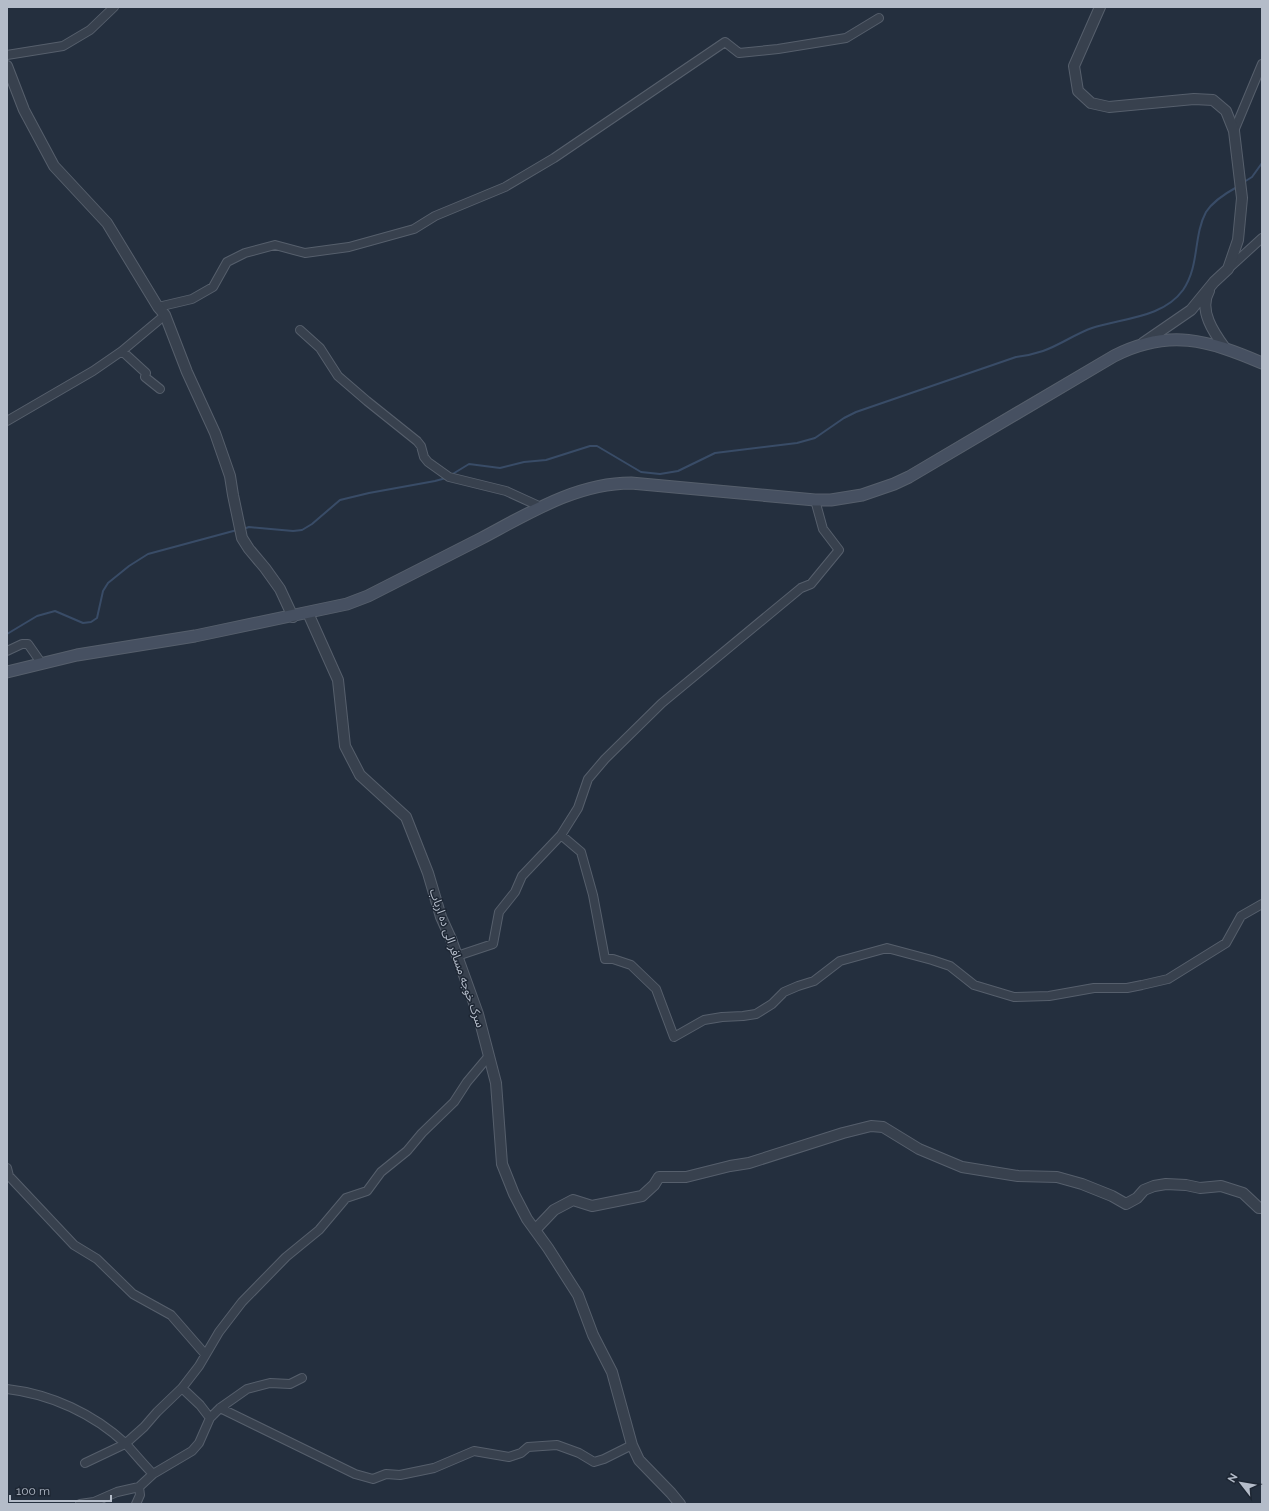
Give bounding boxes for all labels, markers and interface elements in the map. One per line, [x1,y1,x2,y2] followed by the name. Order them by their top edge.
[426,887,487,1029] street label: سرک خوجه مسافر الی ده ارباب
[1221,1463,1261,1503] north arrow
[1225,1471,1241,1485] text: N
[10,1477,111,1503] scale bar
[16,1484,50,1498] text: 100 m

